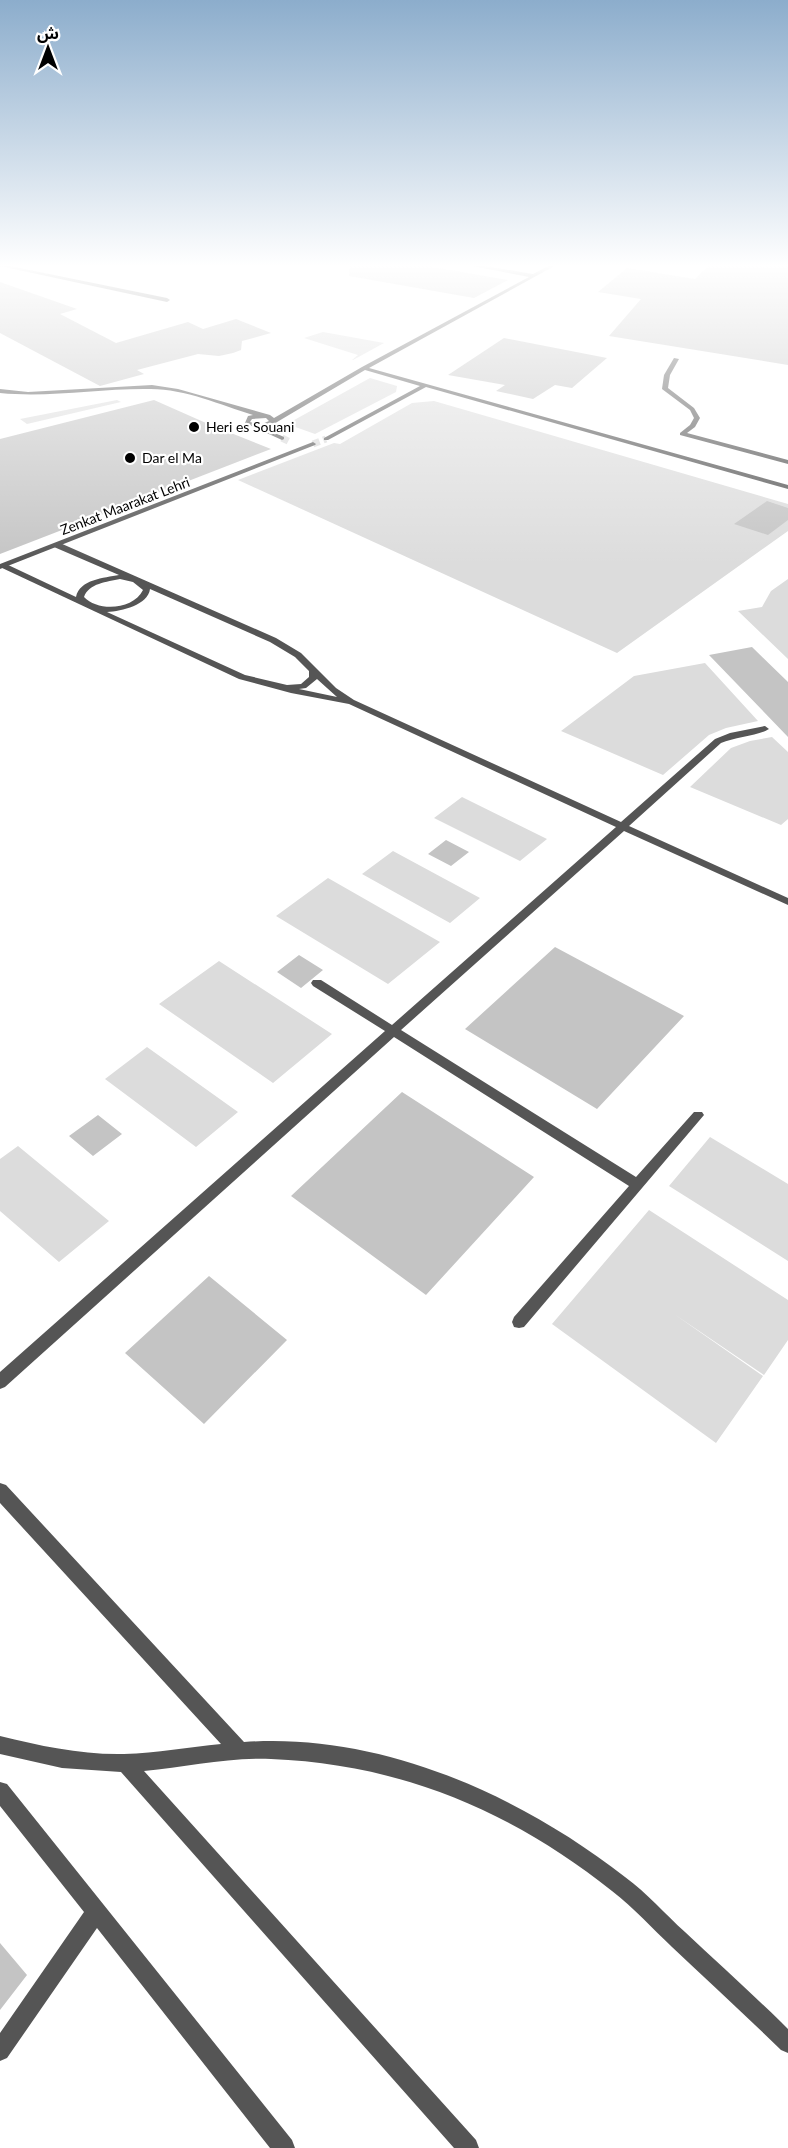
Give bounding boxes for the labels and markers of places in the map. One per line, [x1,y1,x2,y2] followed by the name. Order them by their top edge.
[206,418,294,435] place label: Heri es Souani
[187,420,201,434] marker: Heri es Souani
[142,449,202,466] place label: Dar el Ma
[123,451,137,465] marker: Dar el Ma

